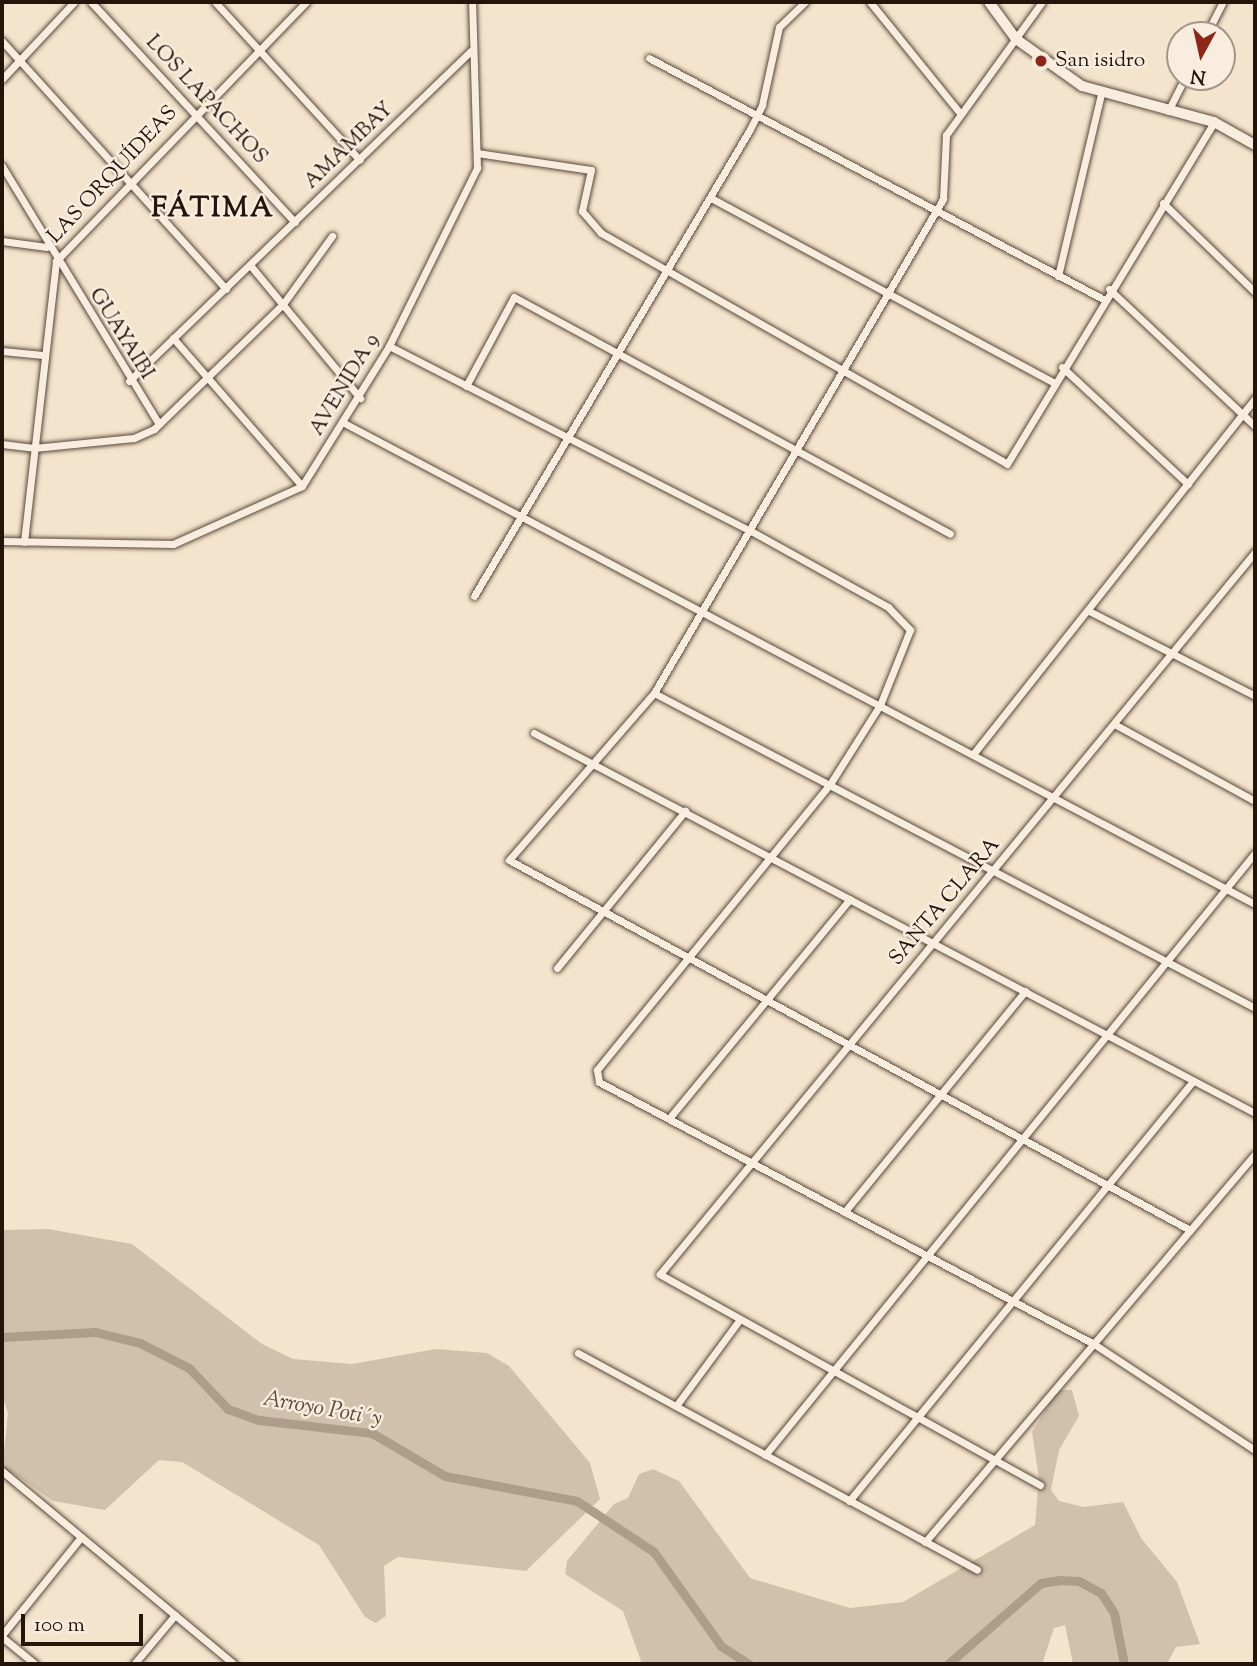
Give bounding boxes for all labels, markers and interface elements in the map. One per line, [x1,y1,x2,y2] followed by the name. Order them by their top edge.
[1166,21,1236,91] north arrow
[140,30,272,170] street label: LOS LAPACHOS
[1055,48,1145,74] place label: San isidro
[1033,53,1049,69] marker: San isidro
[1189,61,1208,90] text: N
[299,97,399,195] street label: AMAMBAY
[43,101,183,249] street label: LAS ORQUÍDEAS
[152,192,274,226] district label: FÁTIMA
[83,284,159,384] street label: GUAYAIBI
[305,329,385,441] street label: AVENIDA 9
[884,833,1006,971] street label: SANTA CLARA
[260,1386,384,1434] water label: Arroyo Poti´y
[24,1600,147,1644] scale bar
[34,1611,85,1641] text: 100 m

